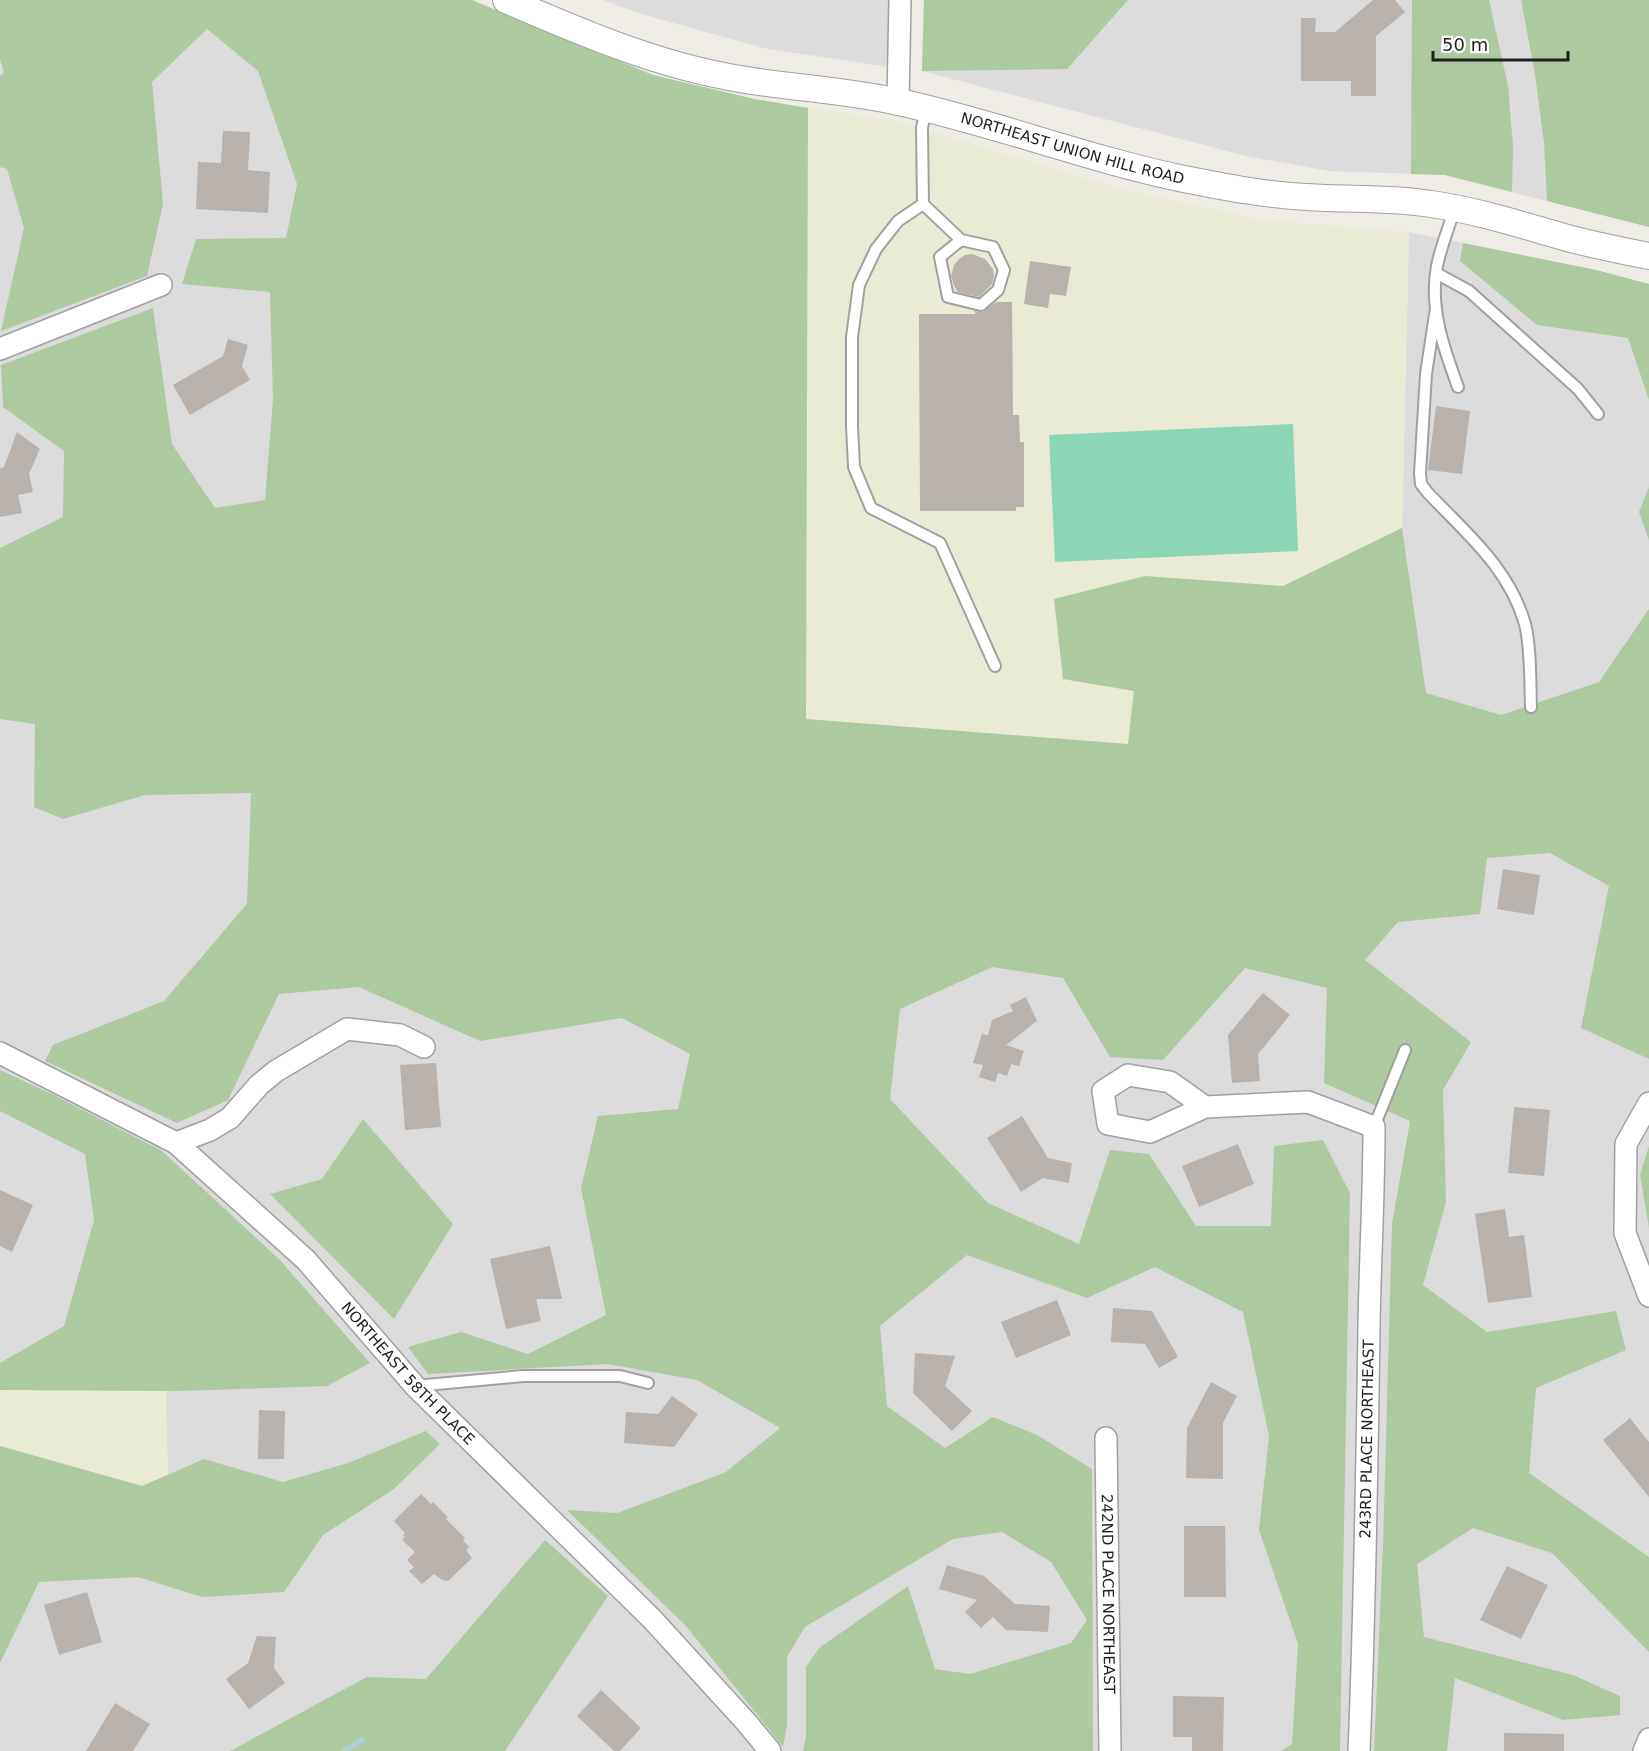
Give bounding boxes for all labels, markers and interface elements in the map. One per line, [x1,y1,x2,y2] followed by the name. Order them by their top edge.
[1433,24,1568,62] scale bar
[1442,34,1488,55] text: 50 m
[959,109,1186,188] street label: NORTHEAST UNION HILL ROAD
[337,1298,478,1448] street label: NORTHEAST 58TH PLACE
[1356,1338,1378,1539] street label: 243RD PLACE NORTHEAST
[1098,1494,1118,1695] street label: 242ND PLACE NORTHEAST

